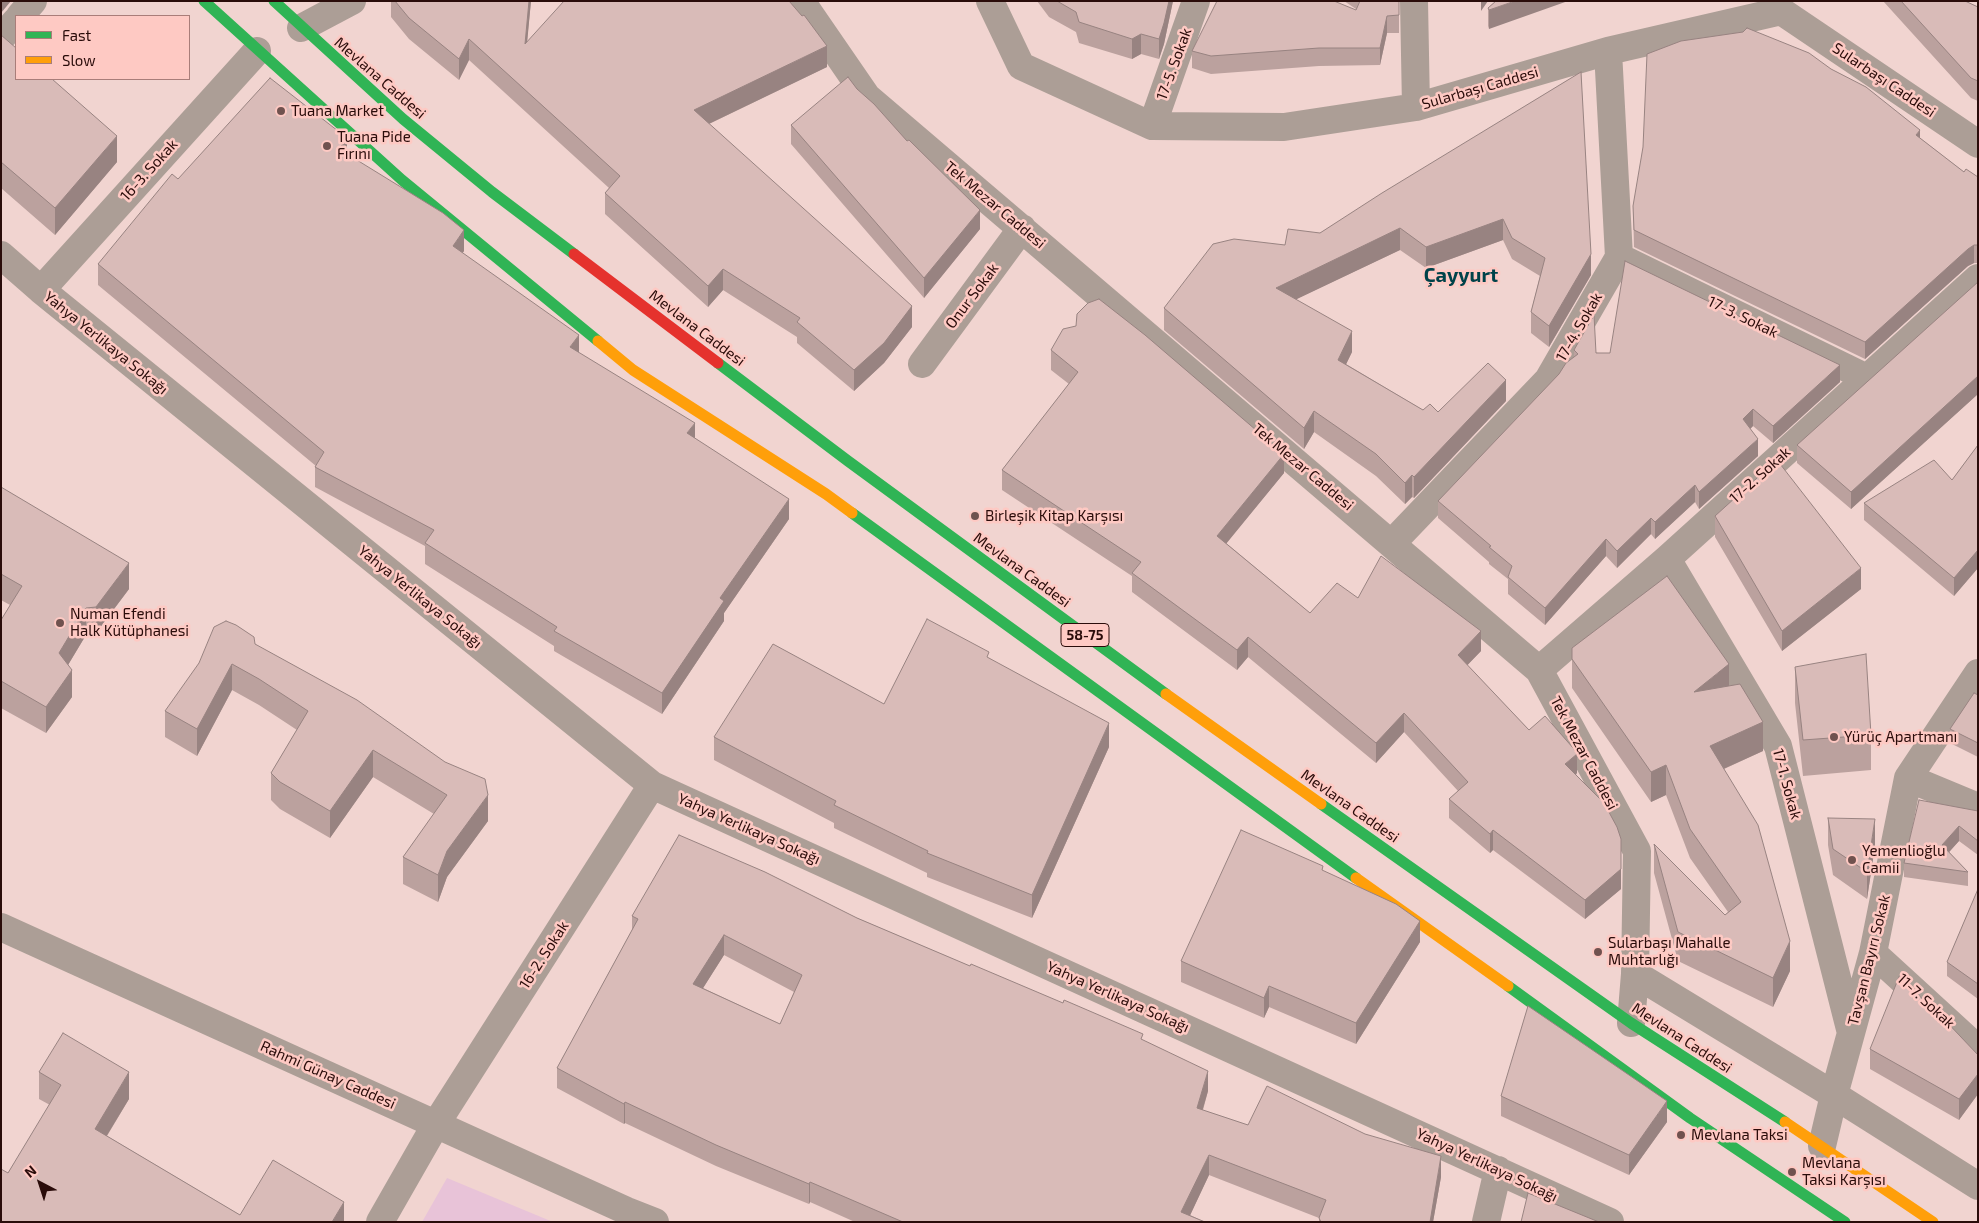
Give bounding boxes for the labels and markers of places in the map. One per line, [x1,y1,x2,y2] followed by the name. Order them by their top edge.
[291,102,384,120] place label: Tuana Market
[275,105,287,117] marker: Tuana Market
[337,128,411,163] place label: Tuana Pide Fırını
[321,140,333,152] marker: Tuana Pide Fırını
[985,507,1123,525] place label: Birleşik Kitap Karşısı
[969,510,981,522] marker: Birleşik Kitap Karşısı
[70,605,189,640] place label: Numan Efendi Halk Kütüphanesi
[54,617,66,629] marker: Numan Efendi Halk Kütüphanesi
[1844,728,1957,746] place label: Yürüç Apartmanı
[1828,731,1840,743] marker: Yürüç Apartmanı
[1862,842,1946,877] place label: Yemenlioğlu Camii
[1846,854,1858,866] marker: Yemenlioğlu Camii
[1608,934,1730,969] place label: Sularbaşı Mahalle Muhtarlığı
[1592,946,1604,958] marker: Sularbaşı Mahalle Muhtarlığı
[1691,1126,1788,1144] place label: Mevlana Taksi
[1675,1129,1687,1141] marker: Mevlana Taksi
[1802,1154,1886,1189] place label: Mevlana Taksi Karşısı
[1786,1166,1798,1178] marker: Mevlana Taksi Karşısı

